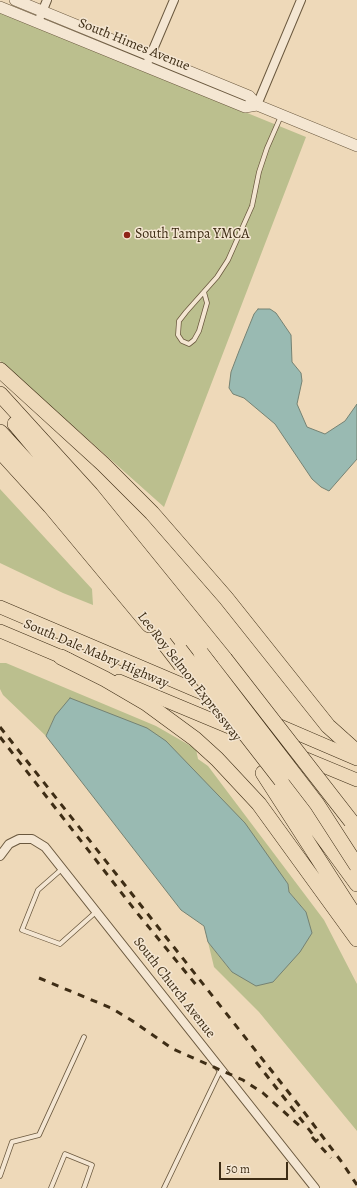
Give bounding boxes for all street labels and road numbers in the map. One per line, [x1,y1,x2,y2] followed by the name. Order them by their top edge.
[76,15,192,75] street label: South Himes Avenue
[133,609,245,745] street label: Lee Roy Selmon Expressway
[21,616,171,692] street label: South Dale Mabry Highway
[129,934,219,1042] street label: South Church Avenue

